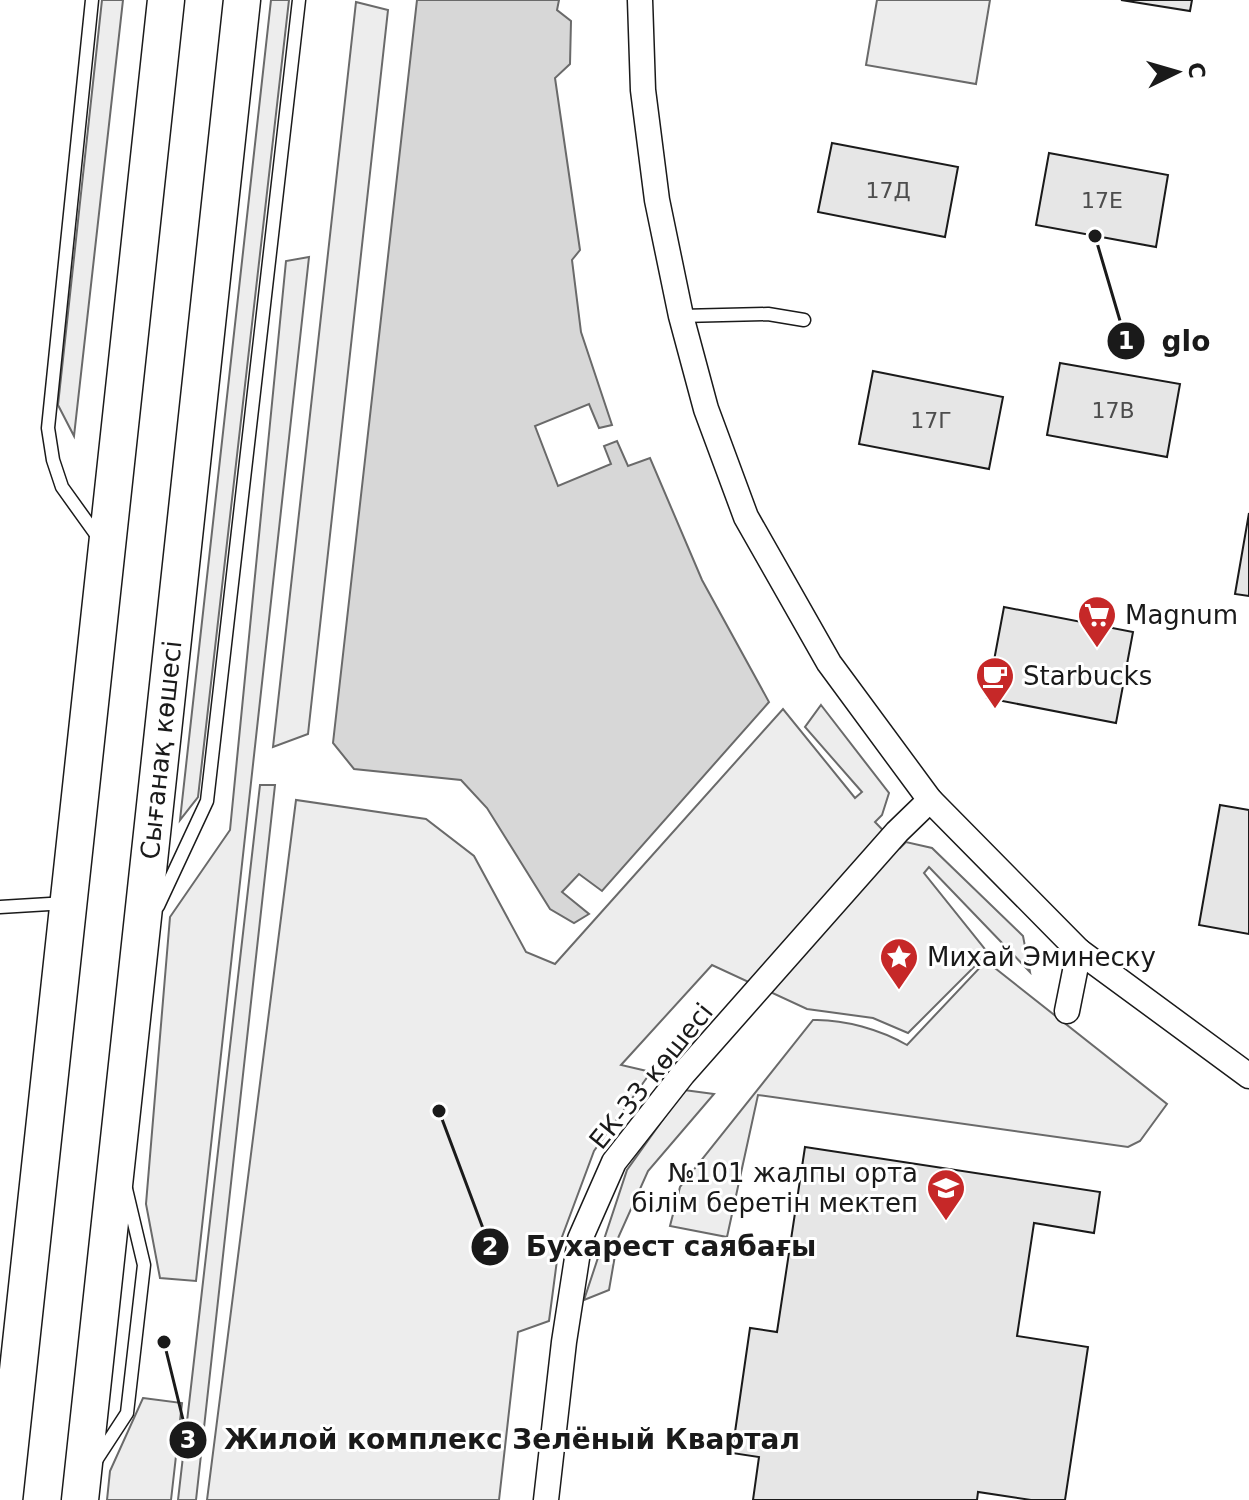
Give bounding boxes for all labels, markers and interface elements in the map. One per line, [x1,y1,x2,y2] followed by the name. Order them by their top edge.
[1137,32,1217,112] north arrow
[1183,61,1210,79] text: С
[865,178,911,203] house number: 17Д
[1081,188,1123,213] house number: 17Е
[1106,315,1226,367] callout: glo
[1162,325,1210,358] text: glo
[1118,327,1134,355] text: 1
[1091,398,1135,423] house number: 17В
[910,408,952,433] house number: 17Г
[1076,594,1118,649] supermarket icon: Magnum
[1125,600,1238,630] place label: Magnum
[135,639,187,861] street label: Сығанақ көшесі
[974,655,1016,710] cafe icon: Starbucks
[1023,661,1152,691] place label: Starbucks
[878,936,920,991] place icon: Михай Эминеску
[927,942,1156,972] place label: Михай Эминеску
[583,997,719,1155] street label: ЕК-33 көшесі
[631,1158,918,1218] place label: №101 жалпы орта білім беретін мектеп
[925,1167,967,1222] school or university icon: №101 жалпы орта білім беретін мектеп
[470,1221,833,1273] callout: Бухарест саябағы
[526,1230,816,1263] text: Бухарест саябағы
[482,1233,498,1261] text: 2
[168,1414,816,1466] callout: Жилой комплекс Зелёный Квартал
[224,1423,800,1456] text: Жилой комплекс Зелёный Квартал
[180,1426,196,1454] text: 3

